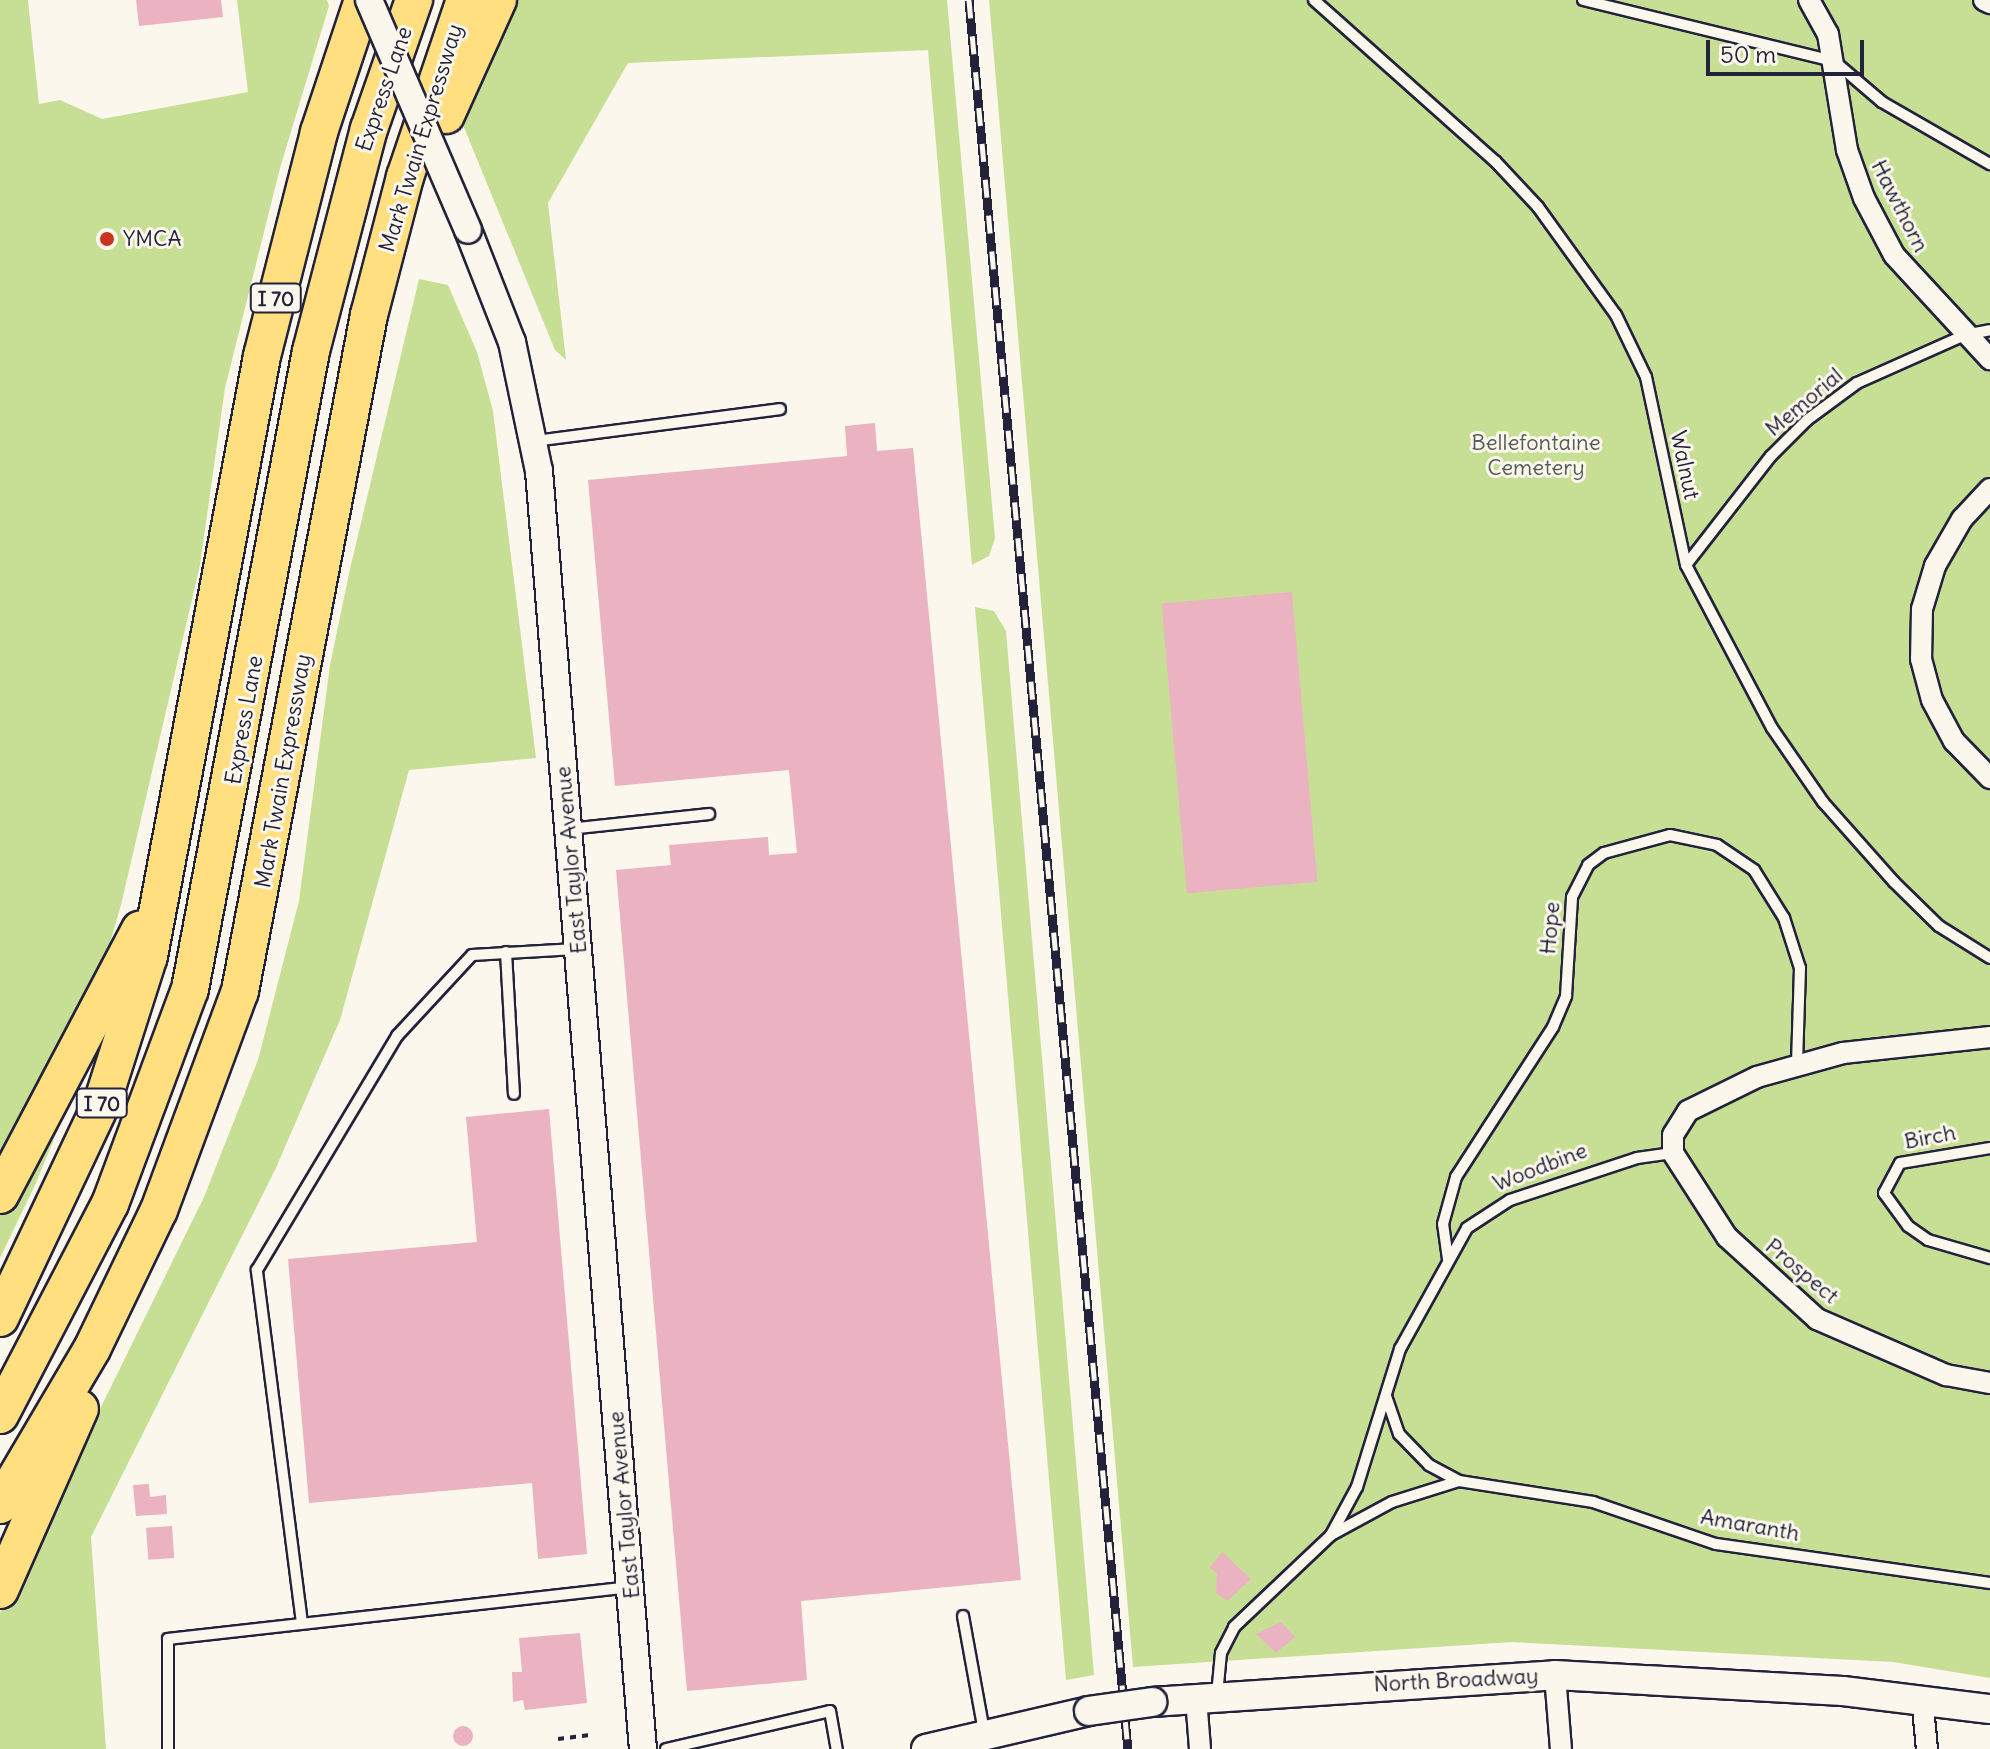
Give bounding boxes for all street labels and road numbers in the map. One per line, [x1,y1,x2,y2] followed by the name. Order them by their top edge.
[374,21,468,255] street label: Mark Twain Expressway
[350,23,418,155] street label: Express Lane
[1866,156,1934,256] street label: Hawthorn
[248,282,304,314] road number: I 70
[1760,362,1848,442] street label: Memorial
[1665,428,1705,502] street label: Walnut
[249,652,317,890] street label: Mark Twain Expressway
[220,653,268,787] street label: Express Lane
[550,765,592,955] street label: East Taylor Avenue
[1535,901,1565,955] street label: Hope
[74,1087,130,1119] road number: I 70
[1902,1119,1958,1155] street label: Birch
[1489,1137,1591,1197] street label: Woodbine
[1760,1233,1844,1309] street label: Prospect
[603,1410,645,1600] street label: East Taylor Avenue
[1699,1503,1801,1547] street label: Amaranth
[1373,1663,1539,1697] street label: North Broadway

